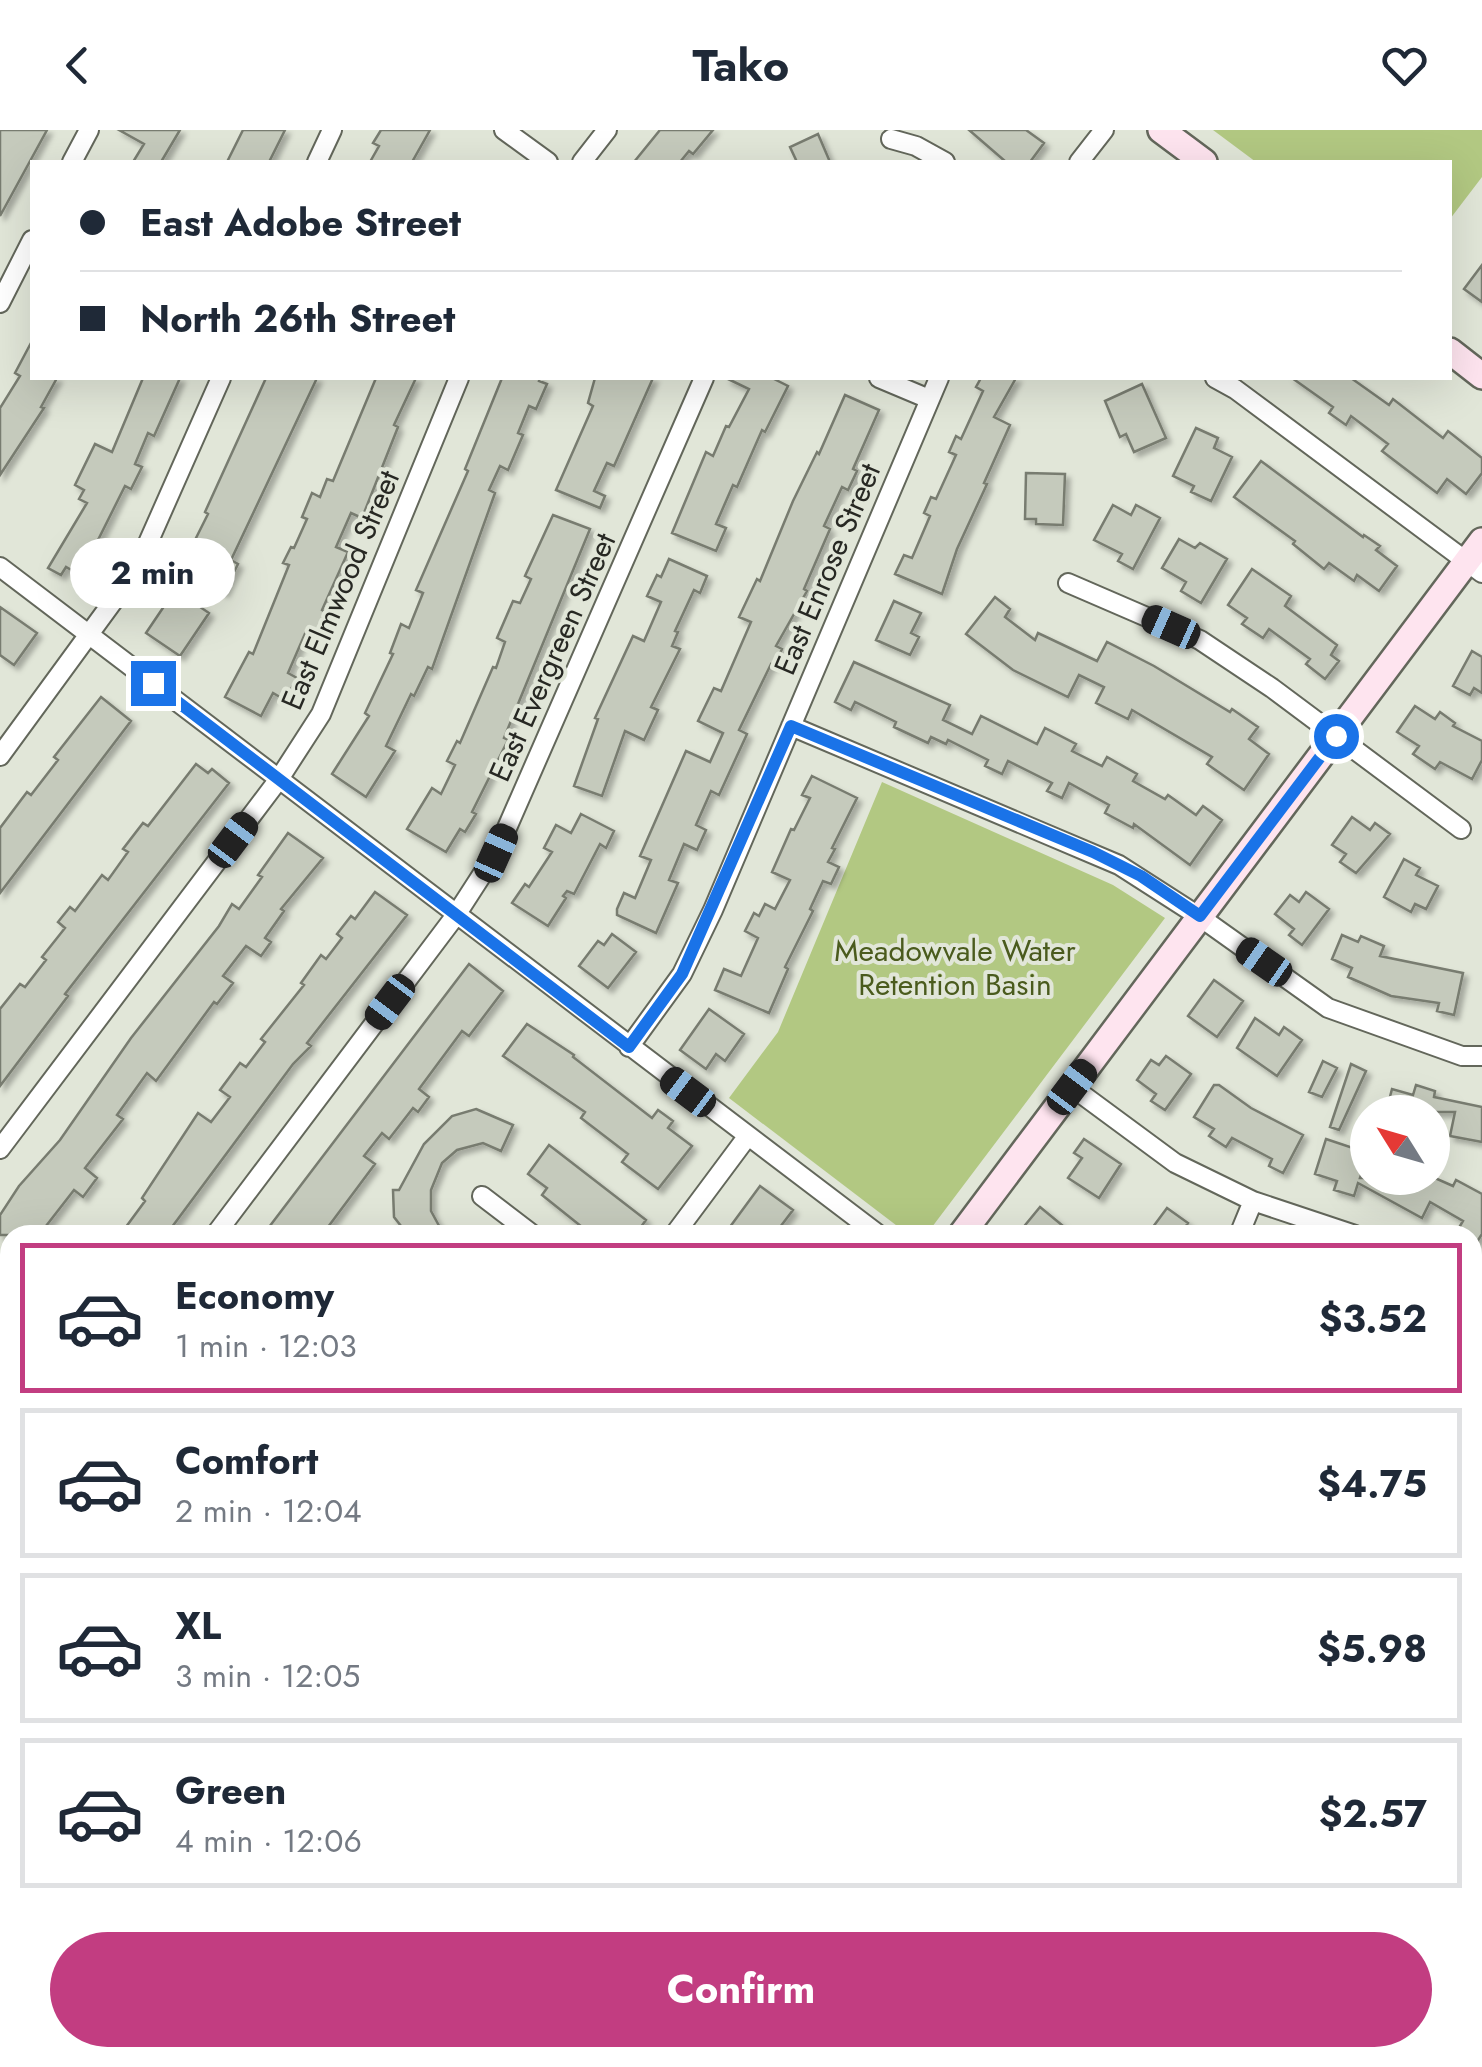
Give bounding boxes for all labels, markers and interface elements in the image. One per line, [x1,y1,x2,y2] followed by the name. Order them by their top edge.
[693,33,789,98] text: Tako
[50,38,105,93] icon: back
[1377,38,1432,93] icon: heart
[140,195,461,250] text: East Adobe Street
[140,291,455,346] text: North 26th Street
[763,456,891,681] street label: East Enrose Street
[270,463,410,716] street label: East Elmwood Street
[478,525,626,788] street label: East Evergreen Street
[70,538,236,608] callout: 2 min
[110,550,195,596] text: 2 min
[1137,601,1205,653] car
[131,661,176,706] route end
[1314,714,1359,759] route start
[203,807,263,873] car
[470,819,522,887] car
[834,929,1076,1006] park label: Meadowvale Water Retention Basin
[1231,933,1297,991] car
[360,969,420,1035] car
[1042,1054,1102,1120] car
[655,1062,721,1122] car
[1350,1095,1450,1195] north arrow
[1350,1095,1450,1195] map controls
[175,1268,334,1323] text: Economy
[55,1273,145,1363] icon: car
[1319,1291,1427,1346] text: $3.52
[175,1323,357,1369] text: 1 min · 12:03
[175,1433,318,1488] text: Comfort
[55,1438,145,1528] icon: car
[1317,1456,1427,1511] text: $4.75
[175,1488,362,1534] text: 2 min · 12:04
[175,1598,221,1653] text: XL
[55,1603,145,1693] icon: car
[1317,1621,1427,1676] text: $5.98
[175,1653,360,1699] text: 3 min · 12:05
[175,1763,286,1818] text: Green
[55,1768,145,1858] icon: car
[1319,1786,1427,1841] text: $2.57
[175,1818,362,1864] text: 4 min · 12:06
[50,1932,1432,2047] button: Confirm

